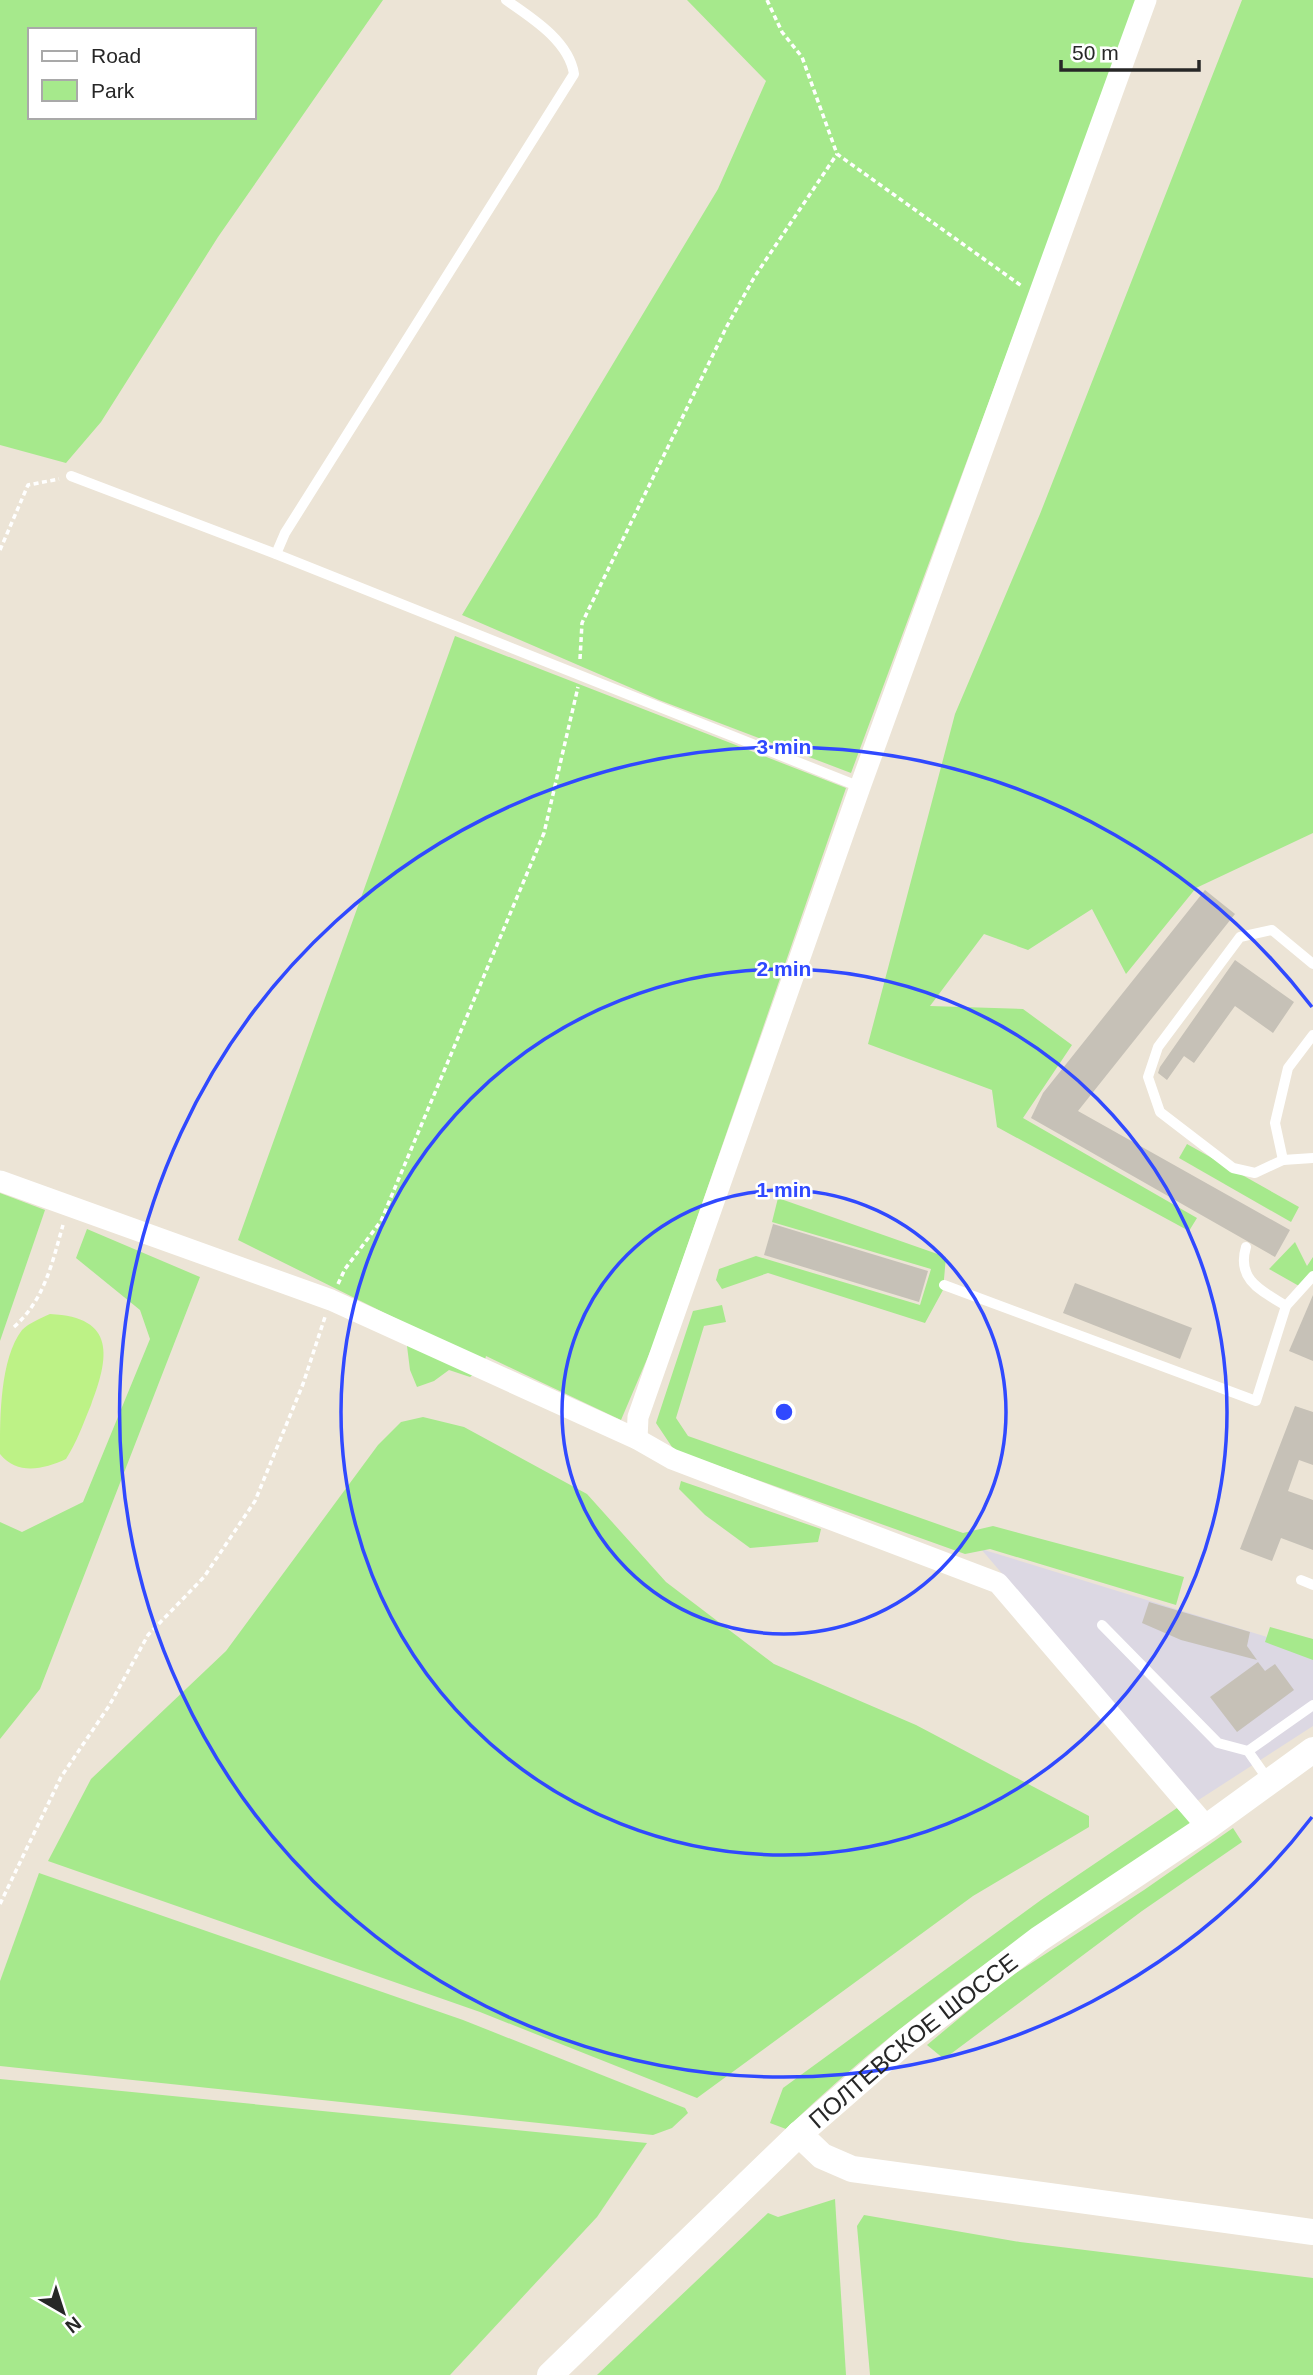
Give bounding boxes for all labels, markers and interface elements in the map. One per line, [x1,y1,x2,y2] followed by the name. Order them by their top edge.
[28,28,256,119] legend
[1061,28,1199,72] scale bar
[1072,41,1119,64] text: 50 m
[91,44,141,67] text: Road
[91,79,135,102] text: Park
[757,735,811,758] text: 3 min
[757,957,811,980] text: 2 min
[757,1178,811,1201] text: 1 min
[772,1400,796,1424] centre of rings
[803,1947,1022,2133] street label: ПОЛТЕВСКОЕ ШОССЕ
[28,2277,98,2347] north arrow
[61,2312,85,2337] text: N

